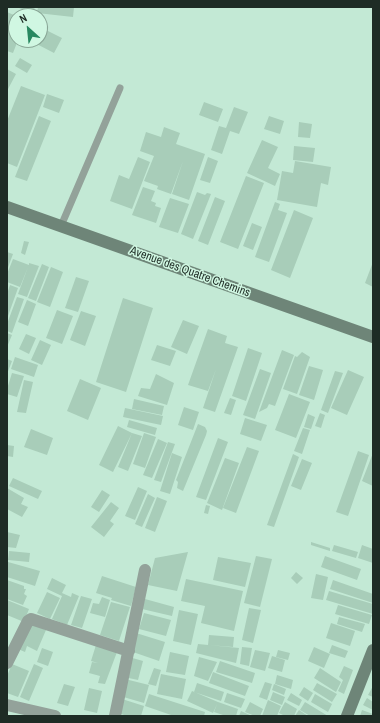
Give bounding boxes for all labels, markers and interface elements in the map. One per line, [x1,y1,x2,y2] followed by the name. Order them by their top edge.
[8,8,48,48] north arrow
[17,10,29,26] text: N
[128,244,252,300] street label: Avenue des Quatre Chemins

